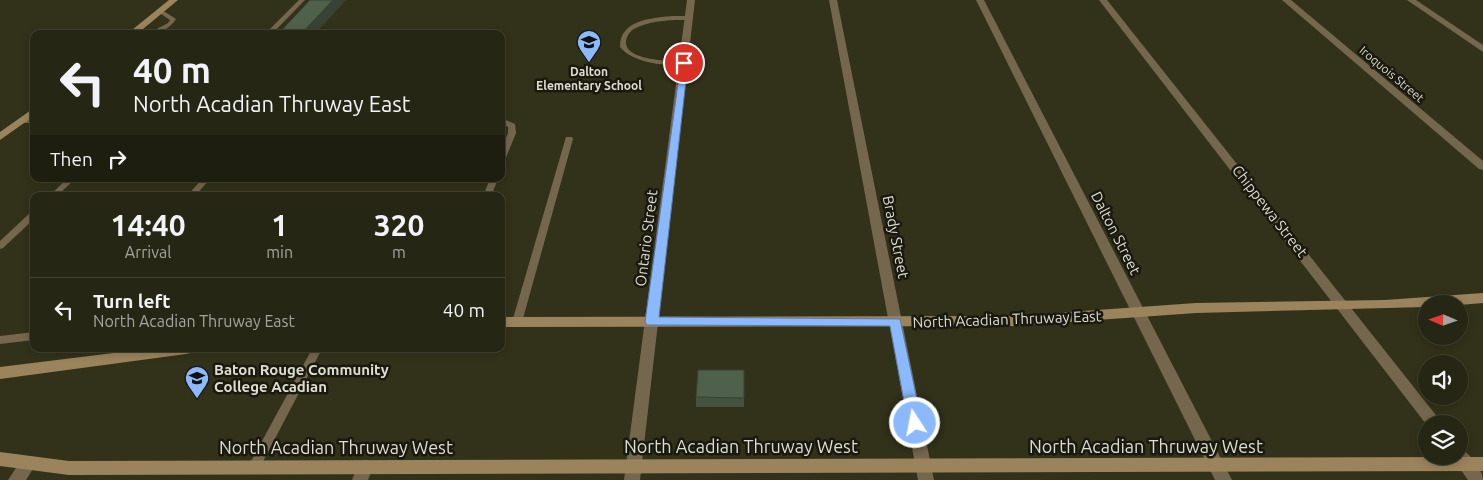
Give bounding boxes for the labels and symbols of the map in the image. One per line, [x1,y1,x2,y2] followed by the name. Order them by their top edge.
[576,29,602,63] school or university icon: Dalton Elementary School
[663,42,705,84] pin
[1357,43,1427,105] street label: Iroquois Street
[536,65,642,92] place label: Dalton Elementary School
[1229,162,1311,260] street label: Chippewa Street
[632,189,660,287] street label: Ontario Street
[1088,189,1144,277] street label: Dalton Street
[880,194,912,280] street label: Brady Street
[1418,295,1468,345] north arrow
[912,307,1102,331] street label: North Acadian Thruway East
[214,361,389,395] place label: Baton Rouge Community College Acadian
[184,365,210,399] school or university icon: Baton Rouge Community College Acadian
[888,396,940,448] position arrow
[624,436,858,456] street label: North Acadian Thruway West
[1029,436,1263,456] street label: North Acadian Thruway West
[219,437,453,457] street label: North Acadian Thruway West

